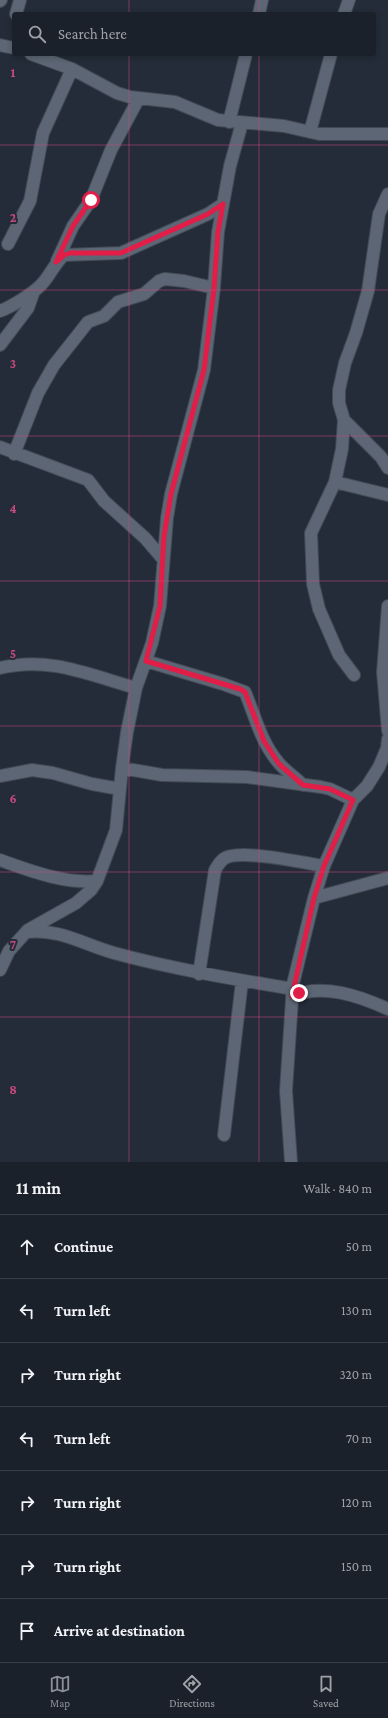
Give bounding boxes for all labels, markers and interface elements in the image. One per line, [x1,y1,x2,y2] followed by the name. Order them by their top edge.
[12,12,376,56] search box
[26,23,48,45] icon: search
[58,26,127,42] text: Search here
[11,65,16,80] text: 1
[82,191,100,209] route start
[10,210,17,225] text: 2
[10,356,16,371] text: 3
[9,501,17,516] text: 4
[10,646,16,661] text: 5
[9,791,17,806] text: 6
[10,937,16,952] text: 7
[290,984,308,1002] route end
[9,1082,17,1097] text: 8
[16,1179,61,1198] text: 11 min
[303,1181,372,1196] text: Walk · 840 m
[16,1236,38,1258] icon: ahead
[54,1239,113,1255] text: Continue
[346,1239,372,1254] text: 50 m
[16,1300,38,1322] icon: left
[54,1303,110,1319] text: Turn left
[341,1303,372,1318] text: 130 m
[16,1364,38,1386] icon: right
[54,1367,121,1383] text: Turn right
[339,1367,372,1382] text: 320 m
[16,1428,38,1450] icon: left
[54,1431,110,1447] text: Turn left
[346,1431,372,1446] text: 70 m
[16,1492,38,1514] icon: right
[54,1495,121,1511] text: Turn right
[341,1495,372,1510] text: 120 m
[16,1556,38,1578] icon: right
[54,1559,121,1575] text: Turn right
[341,1559,372,1574] text: 150 m
[16,1620,38,1642] icon: arrive
[54,1623,185,1639] text: Arrive at destination
[49,1673,71,1709] tab: Map
[169,1673,215,1709] tab: Directions
[313,1673,339,1709] tab: Saved

